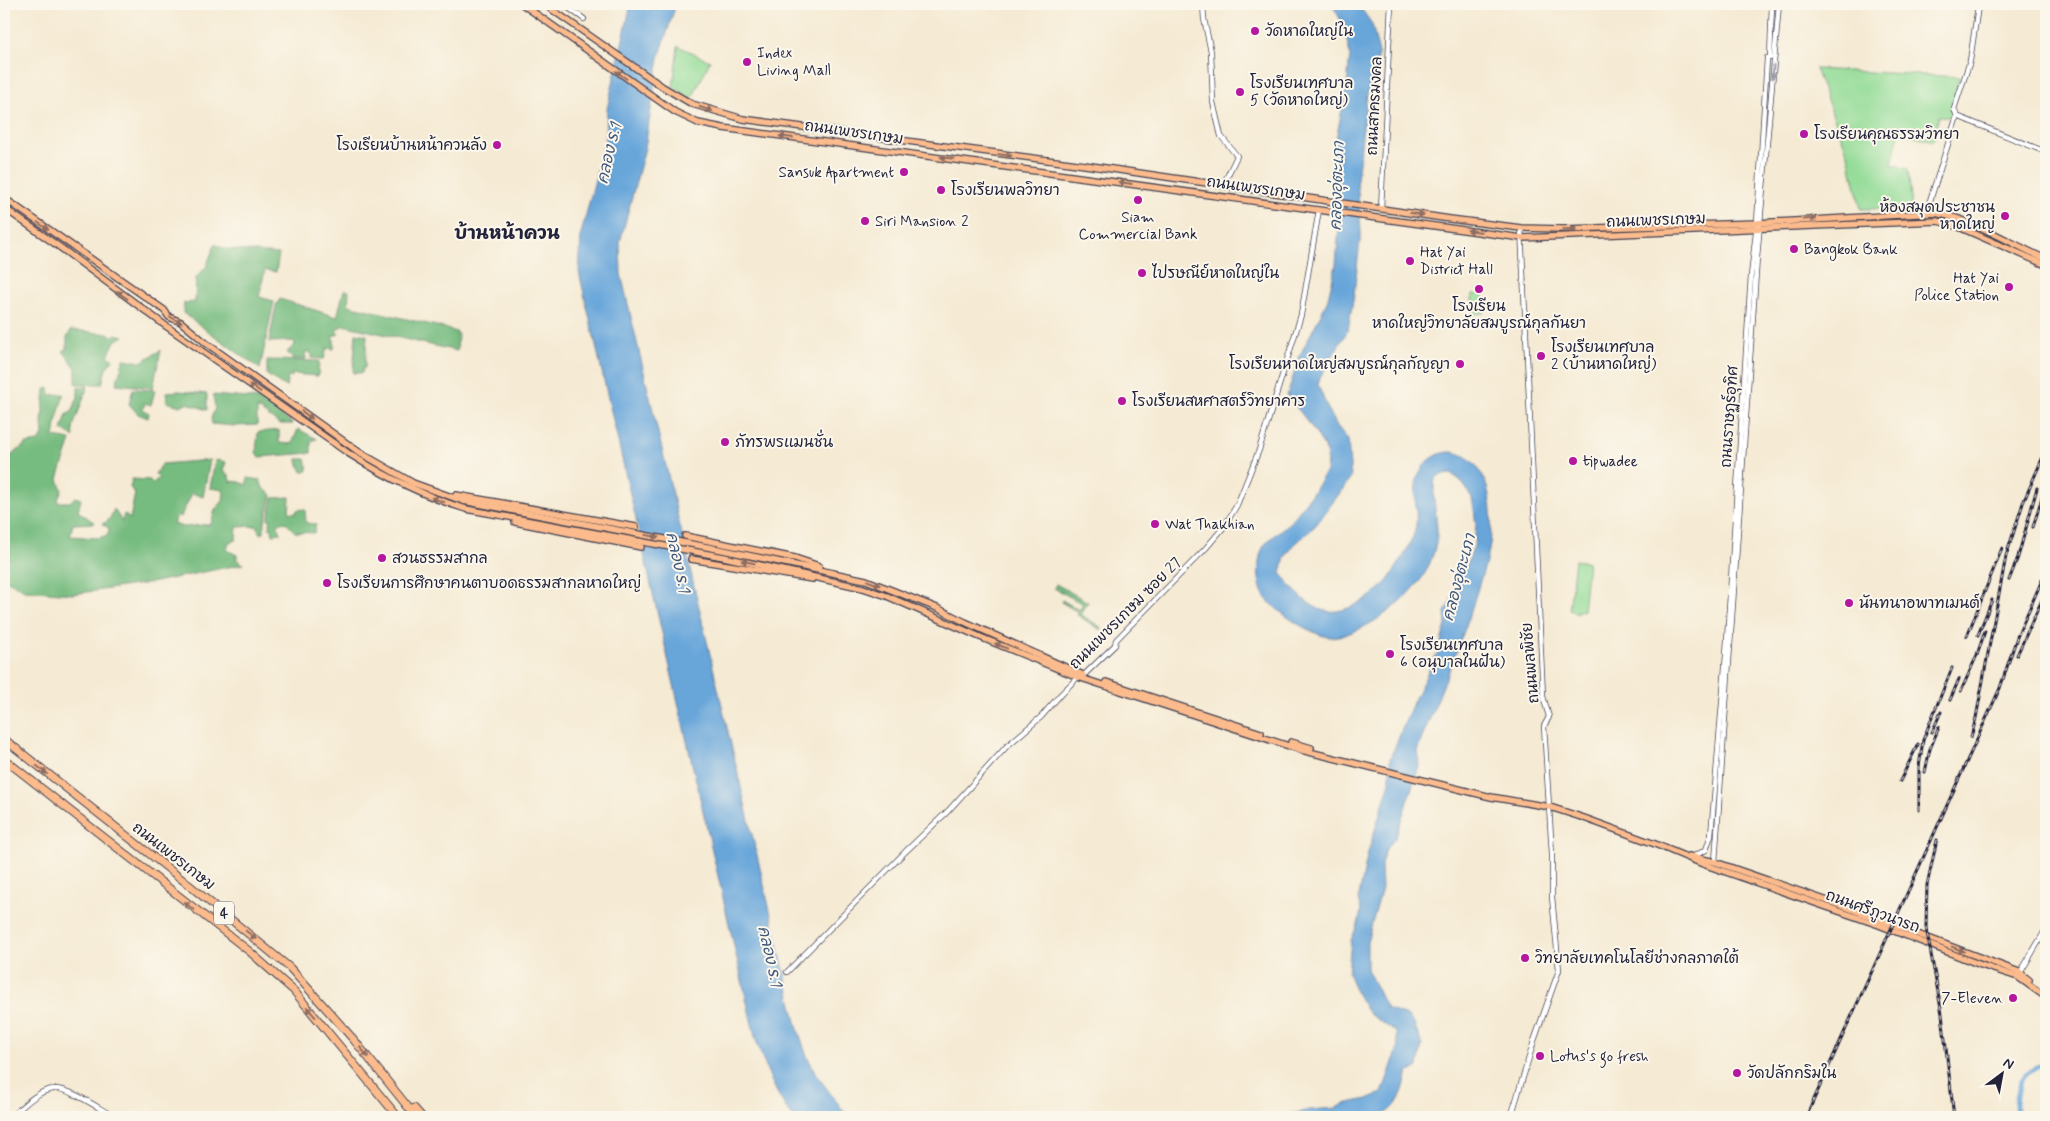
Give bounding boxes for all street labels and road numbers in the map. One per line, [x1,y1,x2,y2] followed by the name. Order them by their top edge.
[1362,56,1388,156] street label: ถนนสาครมงคล
[803,116,905,150] street label: ถนนเพชรเกษม
[1205,172,1307,206] street label: ถนนเพชรเกษม
[1606,209,1706,233] street label: ถนนเพชรเกษม
[1715,364,1744,468] street label: ถนนราษฏร์อุทิศ
[1065,553,1186,674] street label: ถนนเพชรเกษม ซอย 27
[1517,622,1544,704] street label: ถนนพลพิชัย
[128,818,219,895] street label: ถนนเพชรเกษม
[1823,886,1923,938] street label: ถนนศรีภูวนารถ
[214,901,234,924] road number: 4

